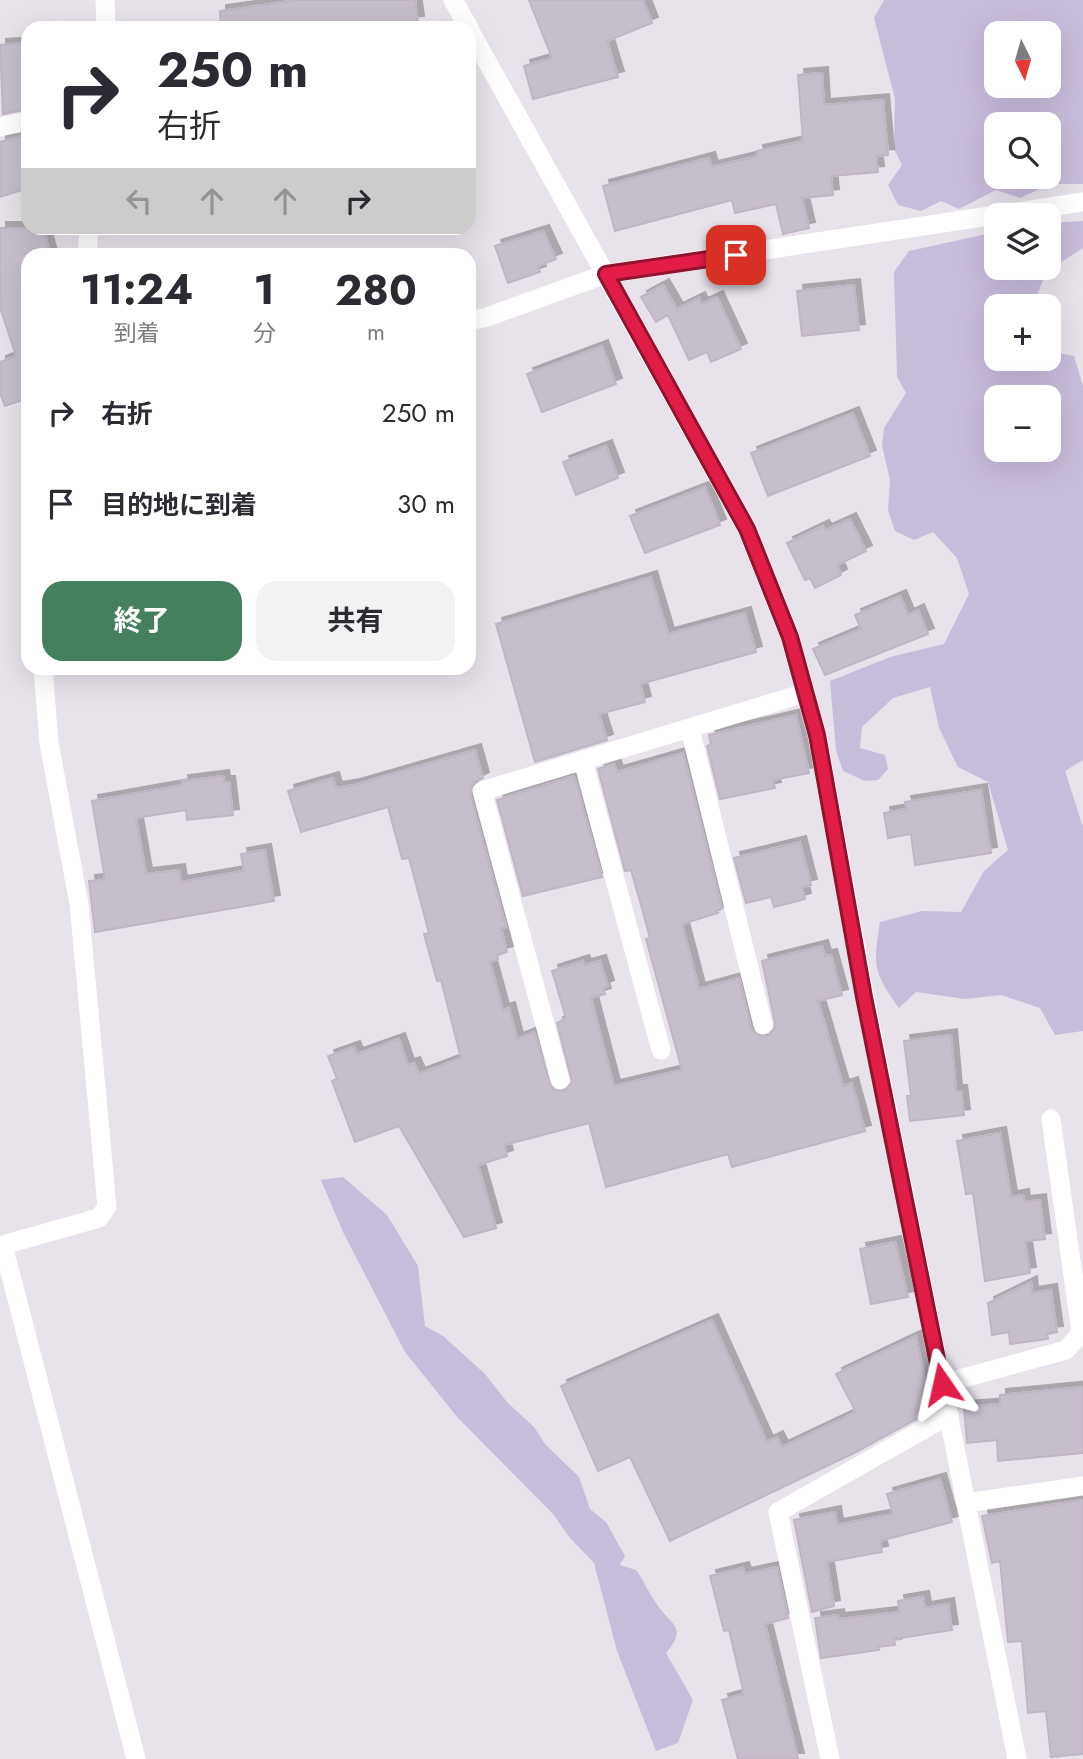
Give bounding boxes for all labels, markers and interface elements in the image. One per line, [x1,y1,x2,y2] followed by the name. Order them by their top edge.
[984,21,1060,98] north arrow
[984,21,1061,462] map controls
[157,35,308,105] text: 250 m
[42,49,133,140] icon: right
[157,103,221,149] text: 右折
[984,112,1061,189] button: search
[120,182,158,220] icon: left
[193,182,231,220] icon: ahead
[266,182,304,220] icon: ahead
[339,182,377,220] icon: right
[984,203,1061,280] button: layers
[706,225,766,285] pin
[717,236,755,274] icon: arrive
[80,259,193,320] text: 11:24
[254,259,275,320] text: 1
[335,260,417,321] text: 280
[984,294,1061,371] button: +
[367,315,385,349] text: m
[114,316,160,350] text: 到着
[253,316,276,350] text: 分
[984,385,1061,462] button: −
[42,394,80,432] icon: right
[382,394,455,432] text: 250 m
[101,395,153,433] text: 右折
[42,485,80,523] icon: arrive
[397,485,455,523] text: 30 m
[101,486,257,524] text: 目的地に到着
[42,581,242,661] button: 終了
[256,581,455,661] button: 共有
[905,1347,979,1421] position arrow

